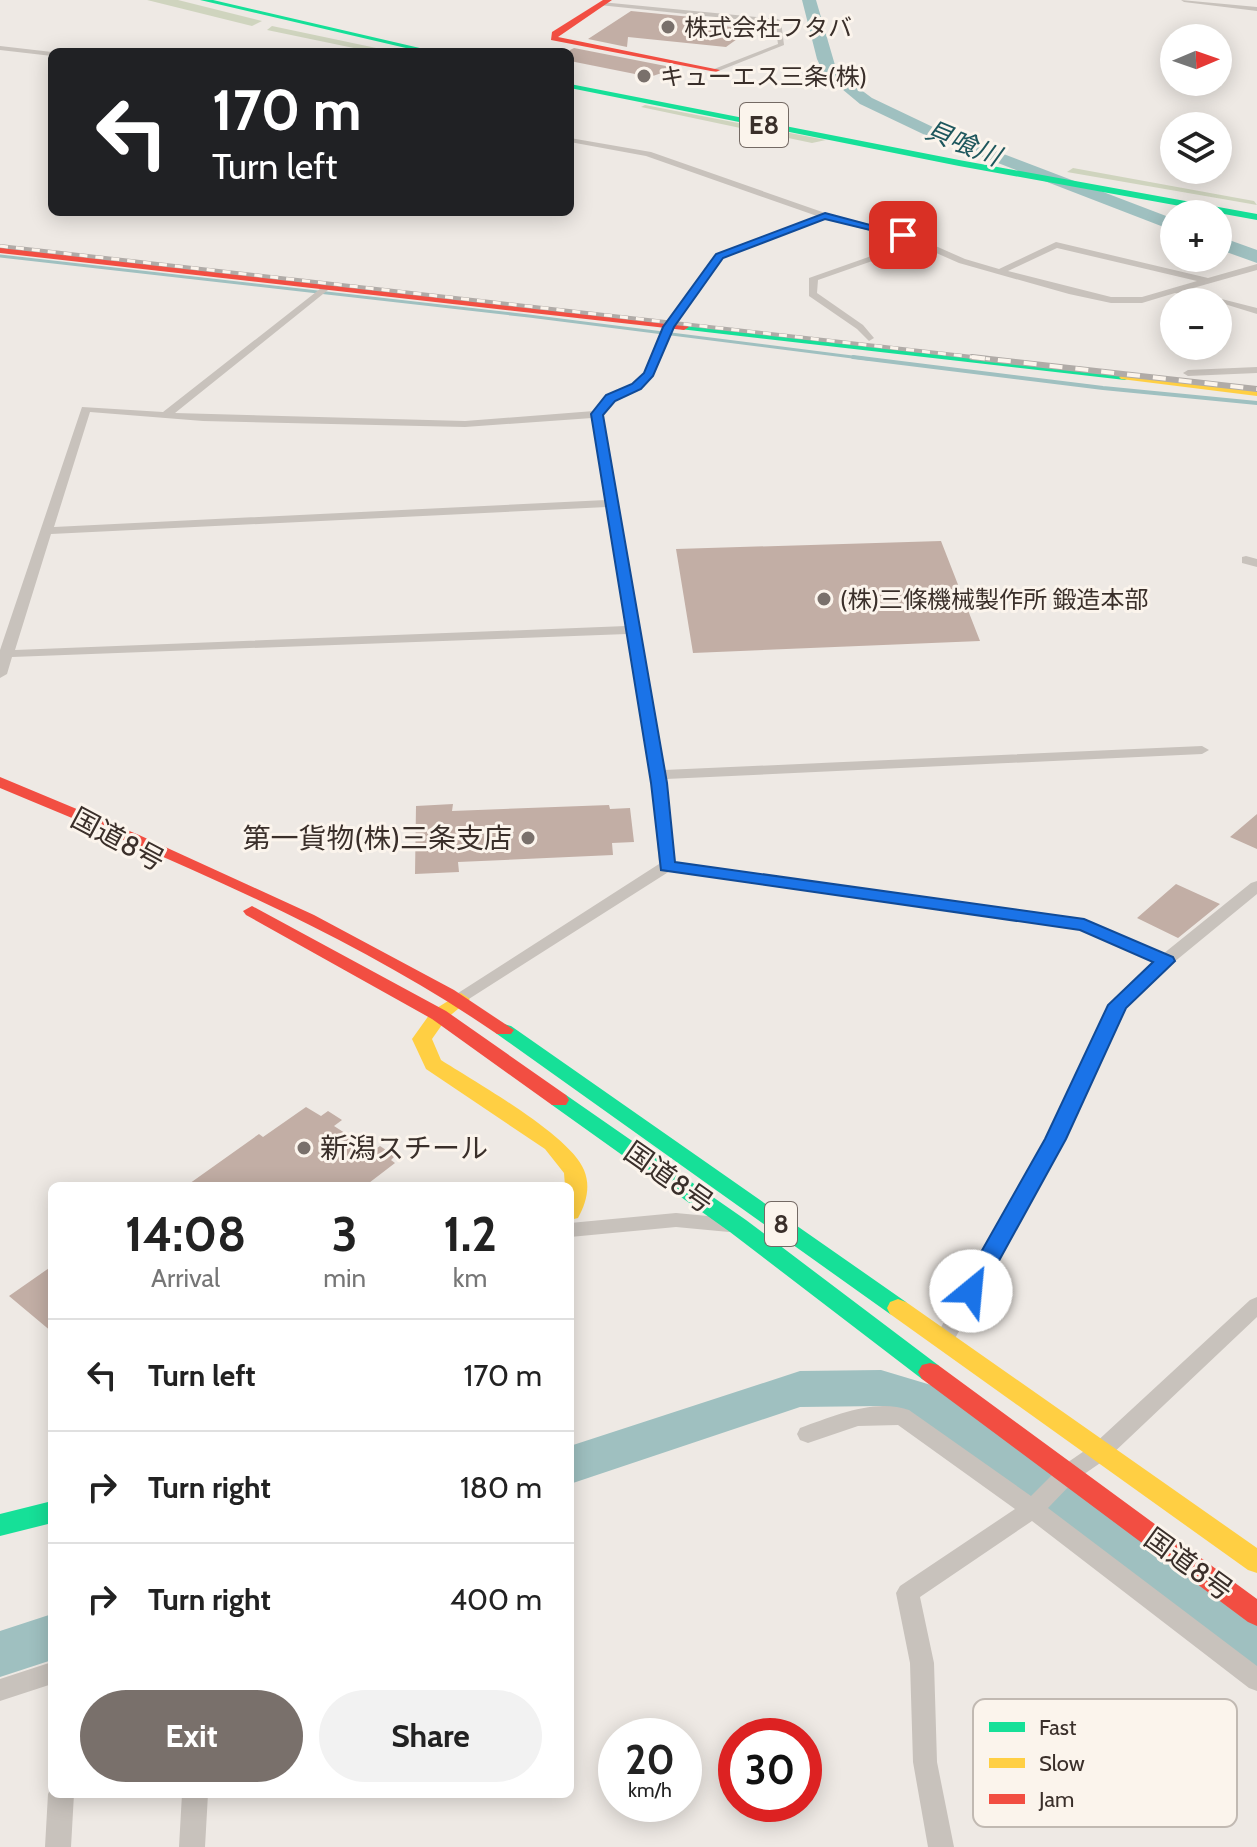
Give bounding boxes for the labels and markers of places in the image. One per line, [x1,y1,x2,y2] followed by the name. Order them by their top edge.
[684,13,852,42] place label: 株式会社フタバ
[659,18,677,36] marker: 株式会社フタバ
[660,62,867,91] place label: キューエス三条(株)
[635,67,653,85] marker: キューエス三条(株)
[869,201,937,269] pin
[840,585,1148,614] place label: (株)三條機械製作所 鍛造本部
[815,590,833,608] marker: (株)三條機械製作所 鍛造本部
[242,821,512,855] place label: 第一貨物(株)三条支店
[519,829,537,847] marker: 第一貨物(株)三条支店
[320,1131,488,1165] place label: 新潟スチール
[295,1139,313,1157] marker: 新潟スチール

